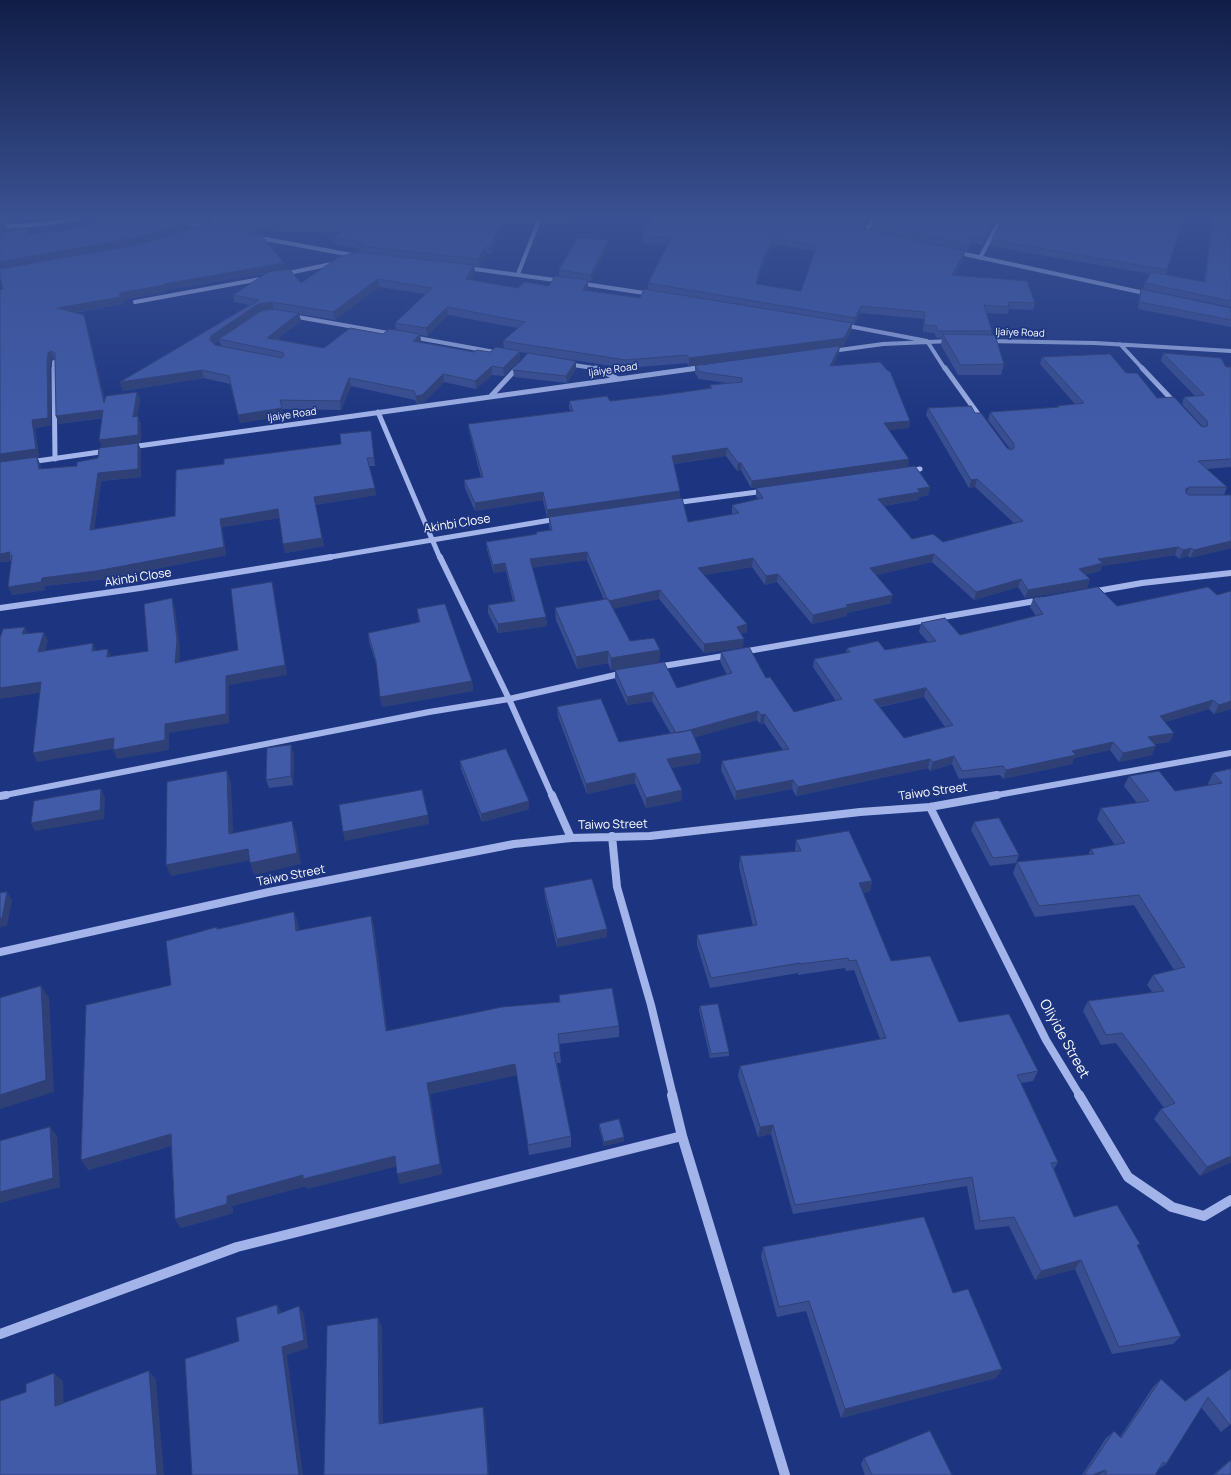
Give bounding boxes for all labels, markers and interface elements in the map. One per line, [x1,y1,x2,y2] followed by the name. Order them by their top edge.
[995,326,1045,340] street label: Ijaiye Road
[588,361,638,379] street label: Ijaiye Road
[267,406,317,424] street label: Ijaiye Road
[423,512,491,536] street label: Akinbi Close
[104,566,172,590] street label: Akinbi Close
[898,780,968,804] street label: Taiwo Street
[578,817,648,833] street label: Taiwo Street
[256,862,326,890] street label: Taiwo Street
[1035,997,1093,1081] street label: Oliyide Street

